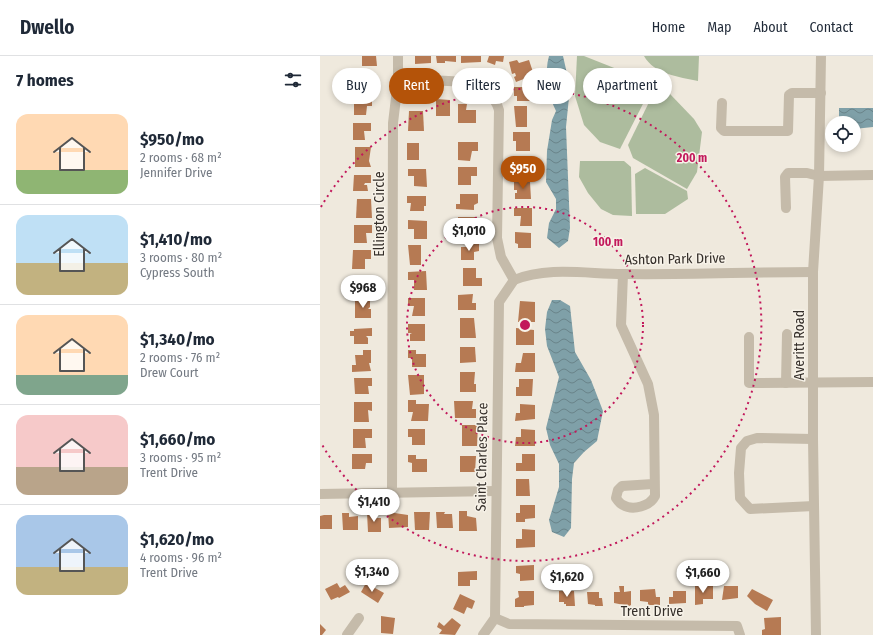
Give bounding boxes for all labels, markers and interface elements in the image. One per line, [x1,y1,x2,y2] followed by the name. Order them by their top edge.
[20,16,74,39] text: Dwello
[652,19,685,36] text: Home
[707,19,731,36] text: Map
[753,19,788,36] text: About
[810,19,853,36] text: Contact
[332,68,381,104] chip: Buy
[389,68,444,104] chip: Rent
[452,68,514,104] chip: Filters
[522,68,575,104] chip: New
[583,68,672,104] chip: Apartment
[282,69,304,91] icon: filters
[16,70,74,91] text: 7 homes
[825,116,861,152] map controls
[825,116,861,152] button: locate
[140,129,204,150] text: $950/mo
[48,130,96,178] icon: home
[140,150,222,165] text: 2 rooms · 68 m²
[676,151,707,165] text: 200 m
[499,156,547,190] pin: $950
[510,161,536,176] text: $950
[140,165,212,180] text: Jennifer Drive
[371,171,388,257] street label: Ellington Circle
[436,218,502,252] pin: $1,010
[452,223,486,238] text: $1,010
[140,229,212,250] text: $1,410/mo
[48,231,96,279] icon: home
[593,235,623,249] text: 100 m
[140,250,222,265] text: 3 rooms · 80 m²
[624,250,726,268] street label: Ashton Park Drive
[140,265,214,280] text: Cypress South
[339,275,387,309] pin: $968
[350,280,376,295] text: $968
[791,310,808,380] street label: Averitt Road
[518,318,532,332] centre of rings
[140,329,215,350] text: $1,340/mo
[48,331,96,379] icon: home
[140,350,220,365] text: 2 rooms · 76 m²
[140,365,199,380] text: Drew Court
[473,402,491,512] street label: Saint Charles Place
[140,429,215,450] text: $1,660/mo
[48,431,96,479] icon: home
[140,450,221,465] text: 3 rooms · 95 m²
[140,465,198,480] text: Trent Drive
[341,489,407,523] pin: $1,410
[358,494,390,509] text: $1,410
[140,529,214,550] text: $1,620/mo
[48,531,96,579] icon: home
[140,550,222,565] text: 4 rooms · 96 m²
[339,559,405,593] pin: $1,340
[670,560,736,594] pin: $1,660
[355,564,389,579] text: $1,340
[534,564,600,598] pin: $1,620
[140,565,198,580] text: Trent Drive
[685,565,721,580] text: $1,660
[550,569,584,584] text: $1,620
[621,603,683,620] street label: Trent Drive

